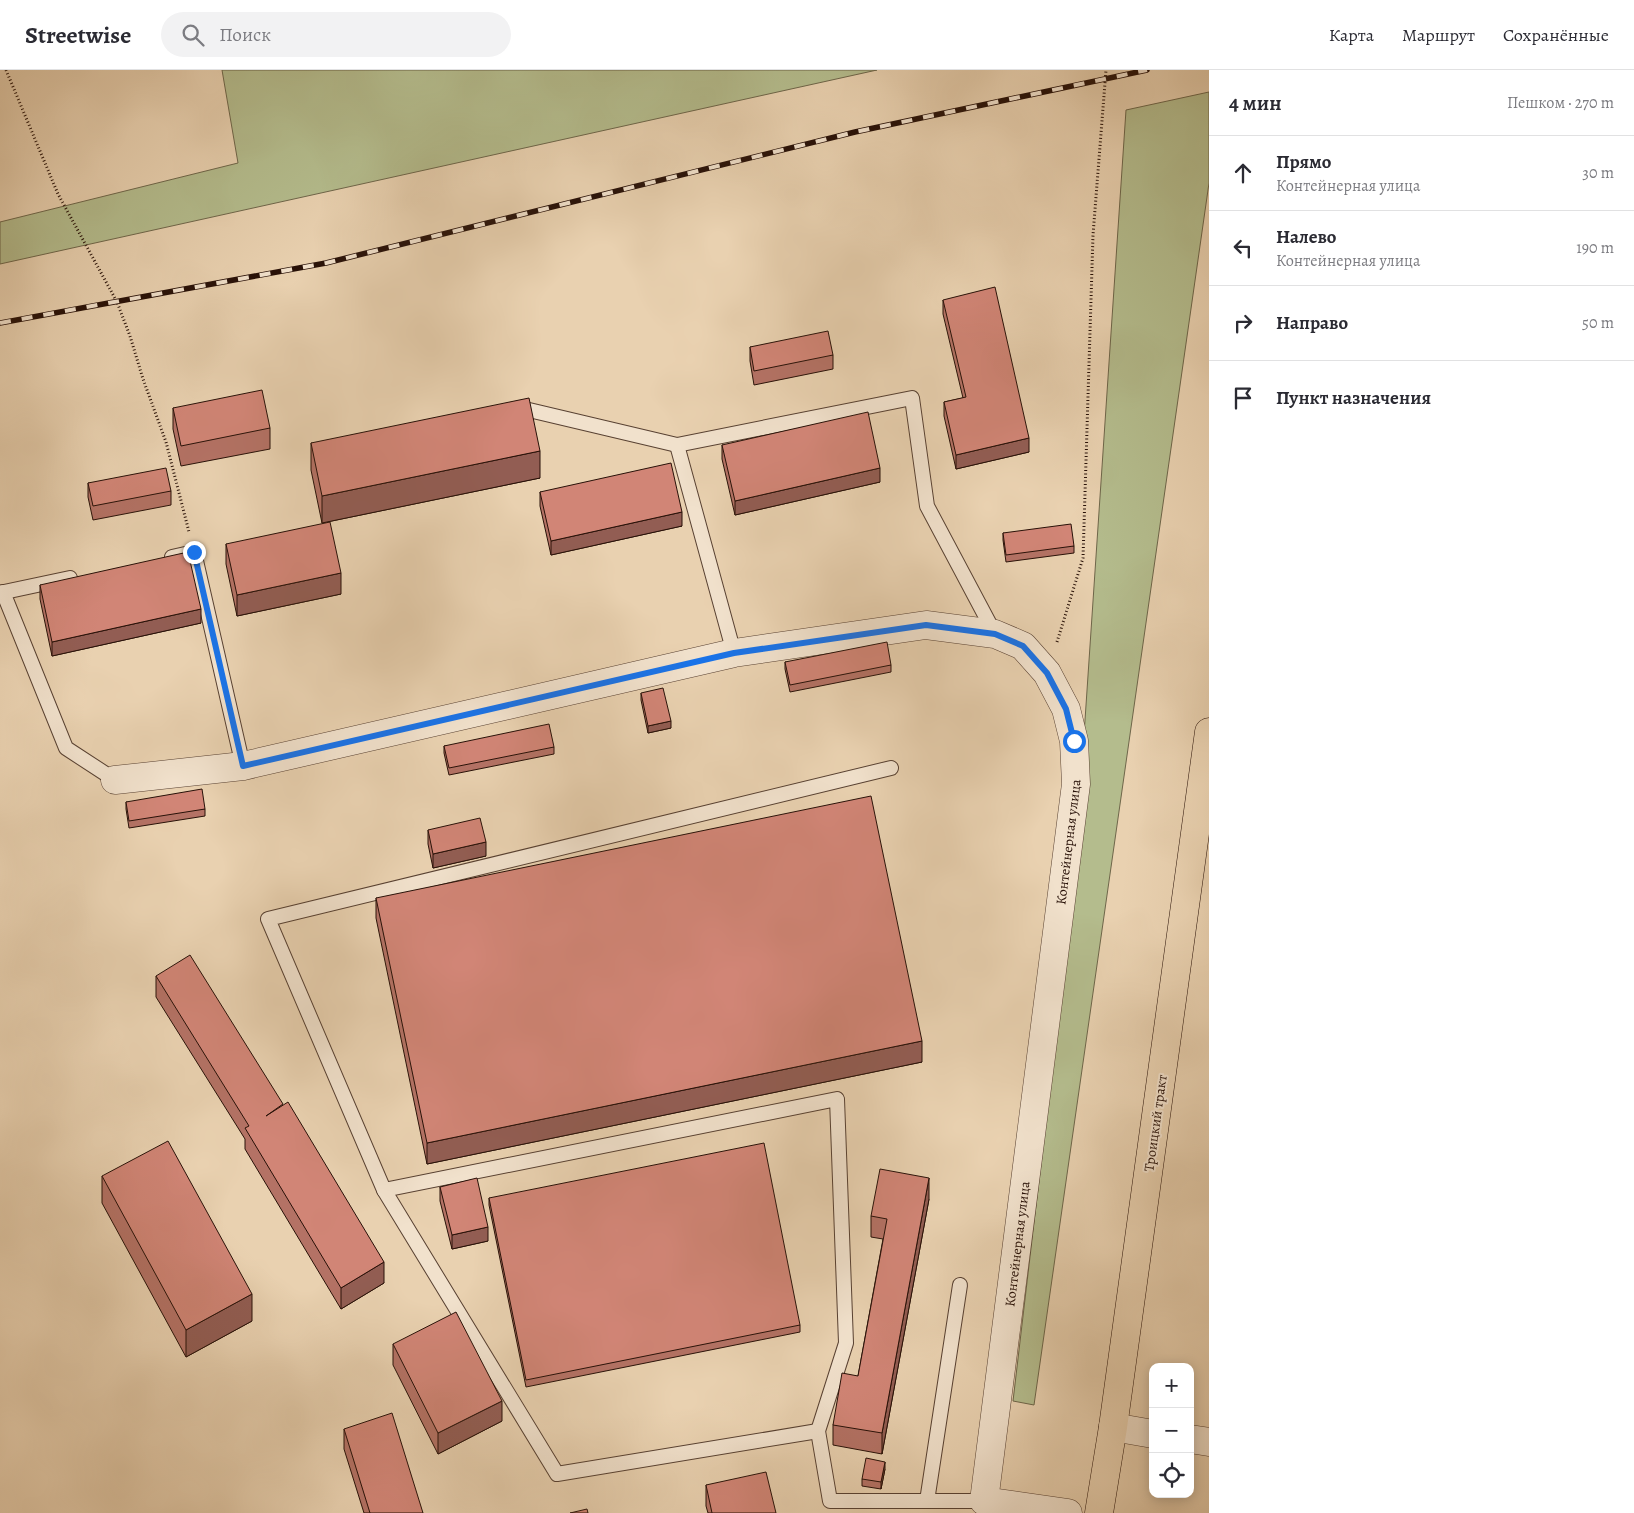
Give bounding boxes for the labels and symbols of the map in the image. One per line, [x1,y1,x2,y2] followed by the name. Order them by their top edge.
[183,541,206,564] route end
[1063,730,1086,753] route start
[1051,778,1086,906] street label: Контейнерная улица
[1139,1073,1172,1173] street label: Троицкий тракт
[1000,1180,1035,1308] street label: Контейнерная улица

